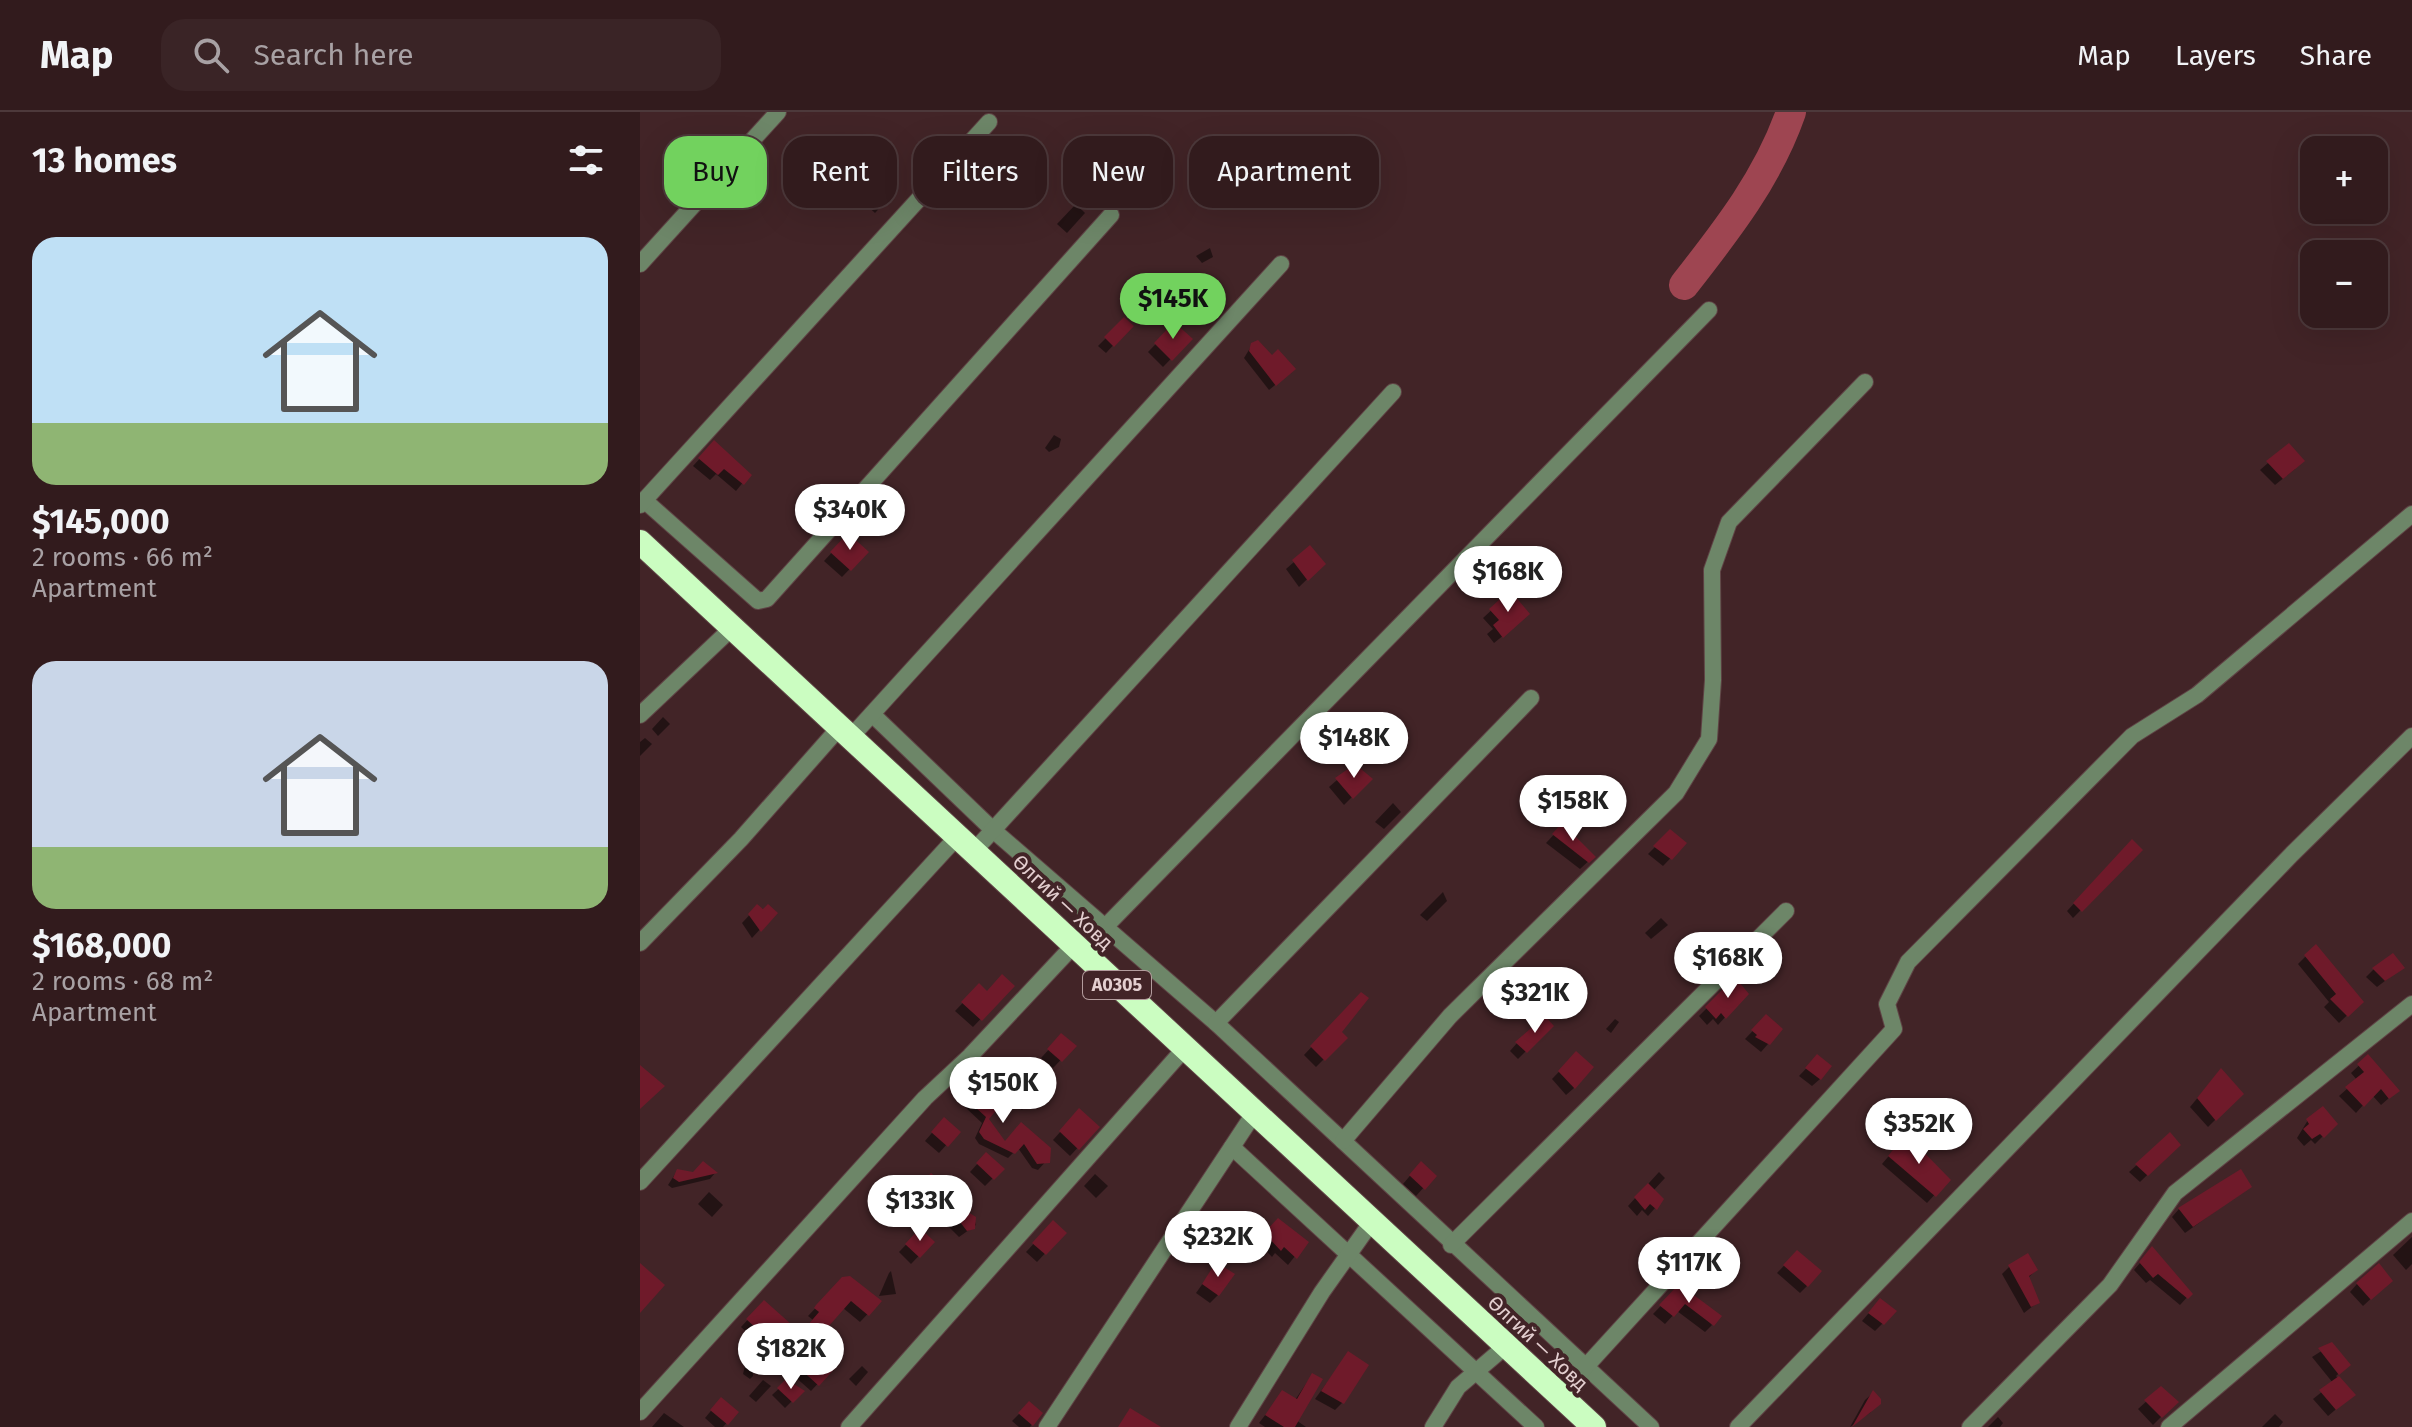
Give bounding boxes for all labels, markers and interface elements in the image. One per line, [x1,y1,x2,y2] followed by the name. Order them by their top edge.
[161,19,721,91] search box
[40,32,113,78] text: Map
[189,33,233,77] icon: search
[253,37,414,73] text: Search here
[2077,39,2131,72] text: Map
[2175,39,2256,72] text: Layers
[2300,39,2372,72] text: Share
[664,136,767,208] chip: Buy
[783,136,897,208] chip: Rent
[913,136,1047,208] chip: Filters
[1063,136,1173,208] chip: New
[1189,136,1379,208] chip: Apartment
[2300,136,2388,328] map controls
[2300,136,2388,224] button: +
[564,138,608,182] icon: filters
[32,140,177,181] text: 13 homes
[2300,240,2388,328] button: −
[1117,273,1229,341] pin: $145K
[1138,283,1208,314] text: $145K
[248,289,392,433] icon: home
[794,484,906,552] pin: $340K
[813,494,887,525] text: $340K
[32,501,170,542] text: $145,000
[32,542,213,573] text: 2 rooms · 66 m²
[1452,546,1564,614] pin: $168K
[1472,556,1544,587] text: $168K
[32,573,157,604] text: Apartment
[1298,712,1410,780] pin: $148K
[248,713,392,857] icon: home
[1318,722,1390,753] text: $148K
[1517,775,1629,843] pin: $158K
[1538,785,1608,816] text: $158K
[1008,849,1118,955] street label: Өлгий — Ховд
[32,925,172,966] text: $168,000
[1672,932,1784,1000] pin: $168K
[1692,942,1764,973] text: $168K
[32,966,213,997] text: 2 rooms · 68 m²
[1479,967,1591,1035] pin: $321K
[1083,971,1151,999] road number: A0305
[1501,977,1569,1008] text: $321K
[32,997,157,1028] text: Apartment
[947,1057,1059,1125] pin: $150K
[967,1067,1039,1098] text: $150K
[1863,1098,1975,1166] pin: $352K
[1883,1108,1955,1139] text: $352K
[864,1175,976,1243] pin: $133K
[886,1185,954,1216] text: $133K
[1162,1211,1274,1279] pin: $232K
[1183,1221,1253,1252] text: $232K
[1633,1237,1745,1305] pin: $117K
[1656,1247,1722,1278] text: $117K
[1483,1290,1593,1396] street label: Өлгий — Ховд
[735,1323,847,1391] pin: $182K
[756,1333,826,1364] text: $182K

